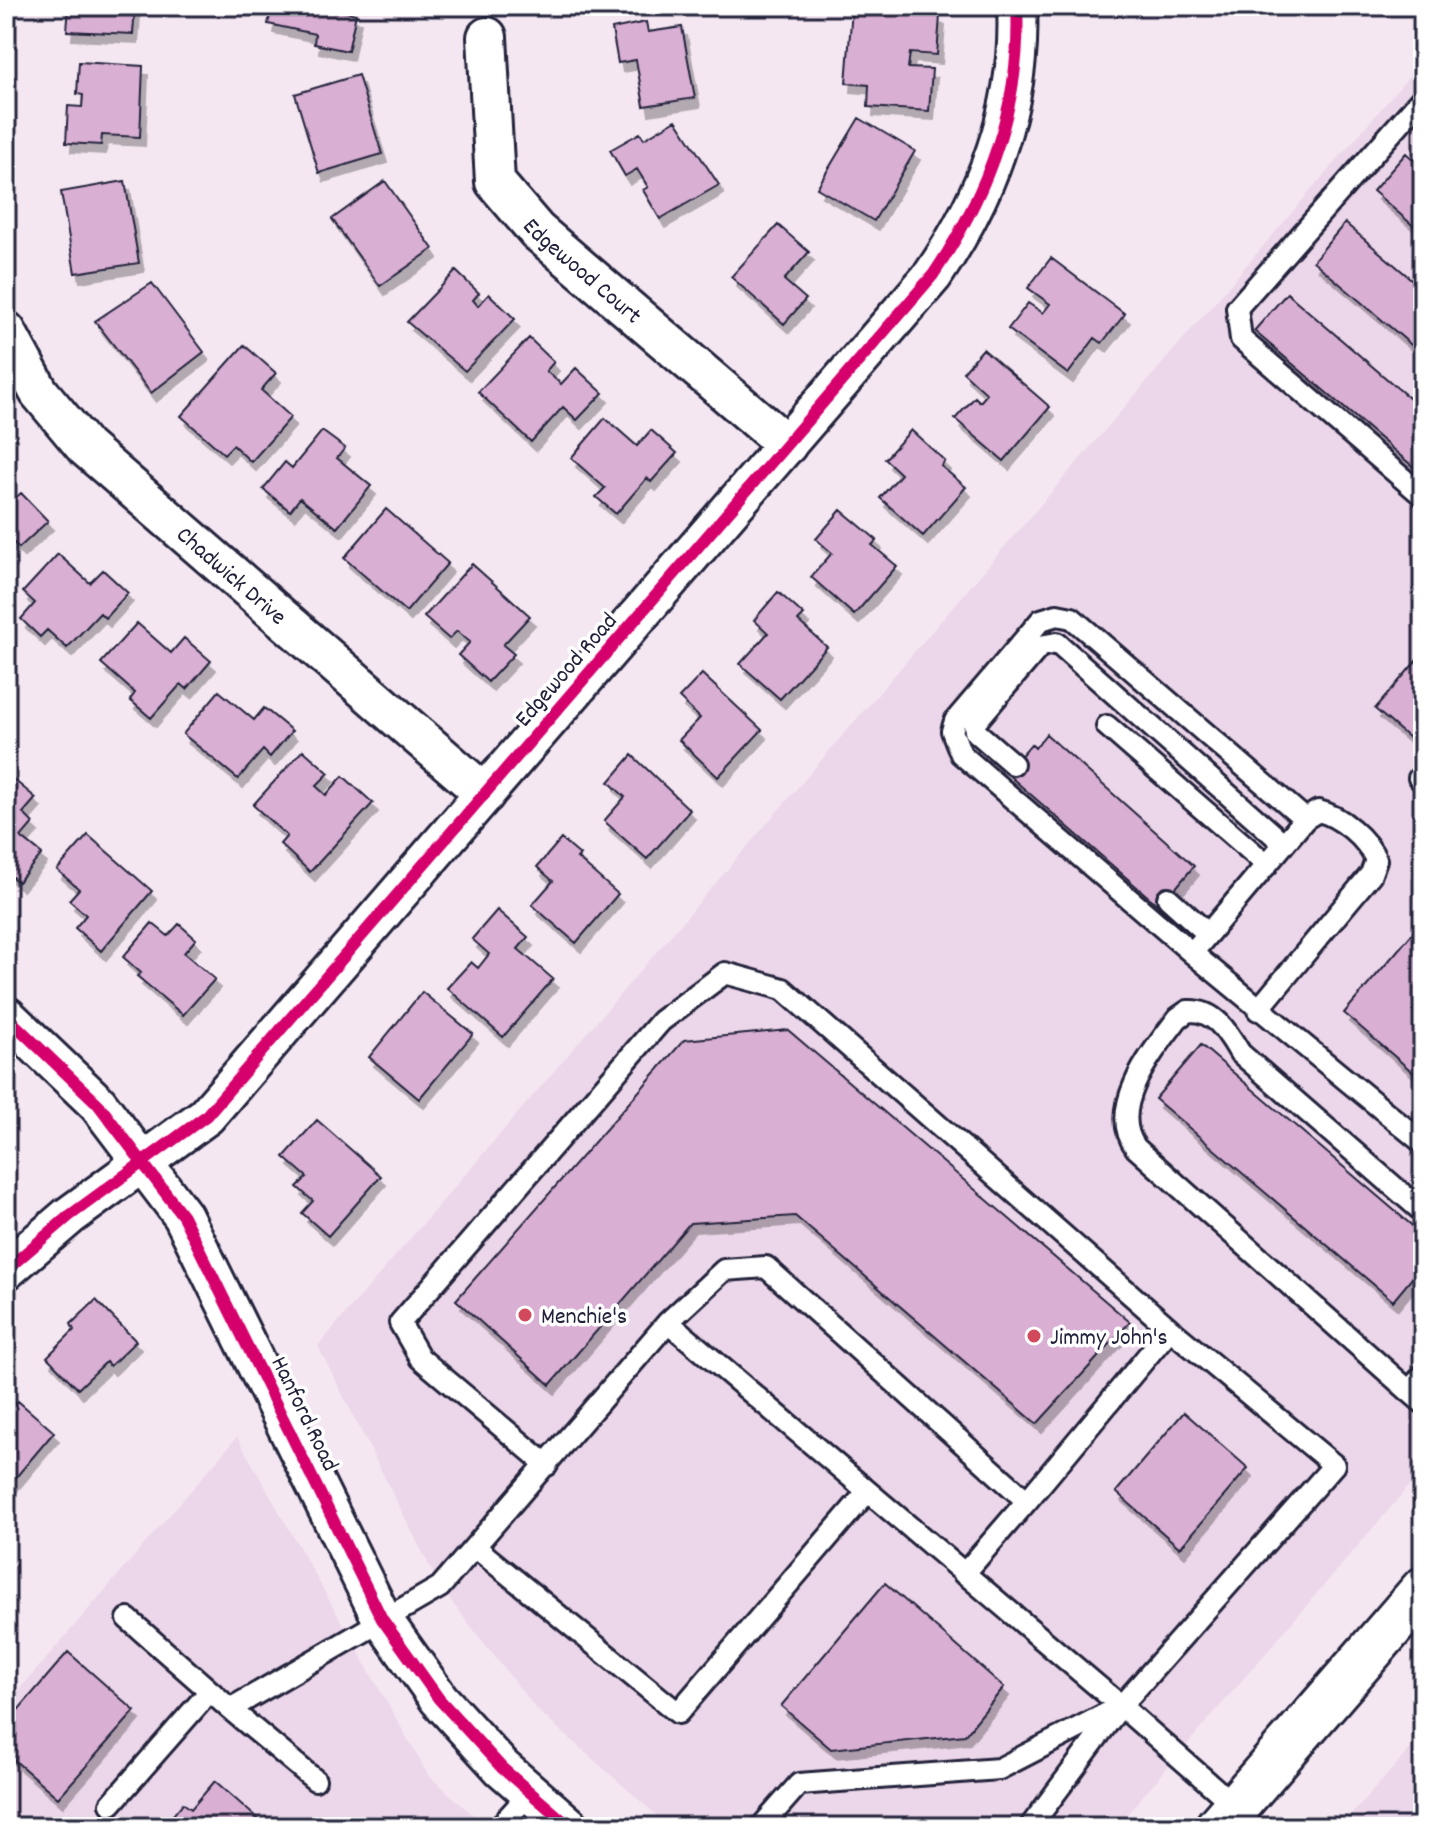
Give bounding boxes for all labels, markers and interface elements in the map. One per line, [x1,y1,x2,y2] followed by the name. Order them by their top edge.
[513,212,648,333] street label: Edgewood Court
[168,519,293,635] street label: Chadwick Drive
[508,606,627,736] street label: Edgewood Road
[541,1301,627,1335] place label: Menchie's
[516,1306,534,1324] marker: Menchie's
[1050,1322,1168,1356] place label: Jimmy John's
[1025,1327,1043,1345] marker: Jimmy John's
[261,1351,346,1478] street label: Hanford Road

